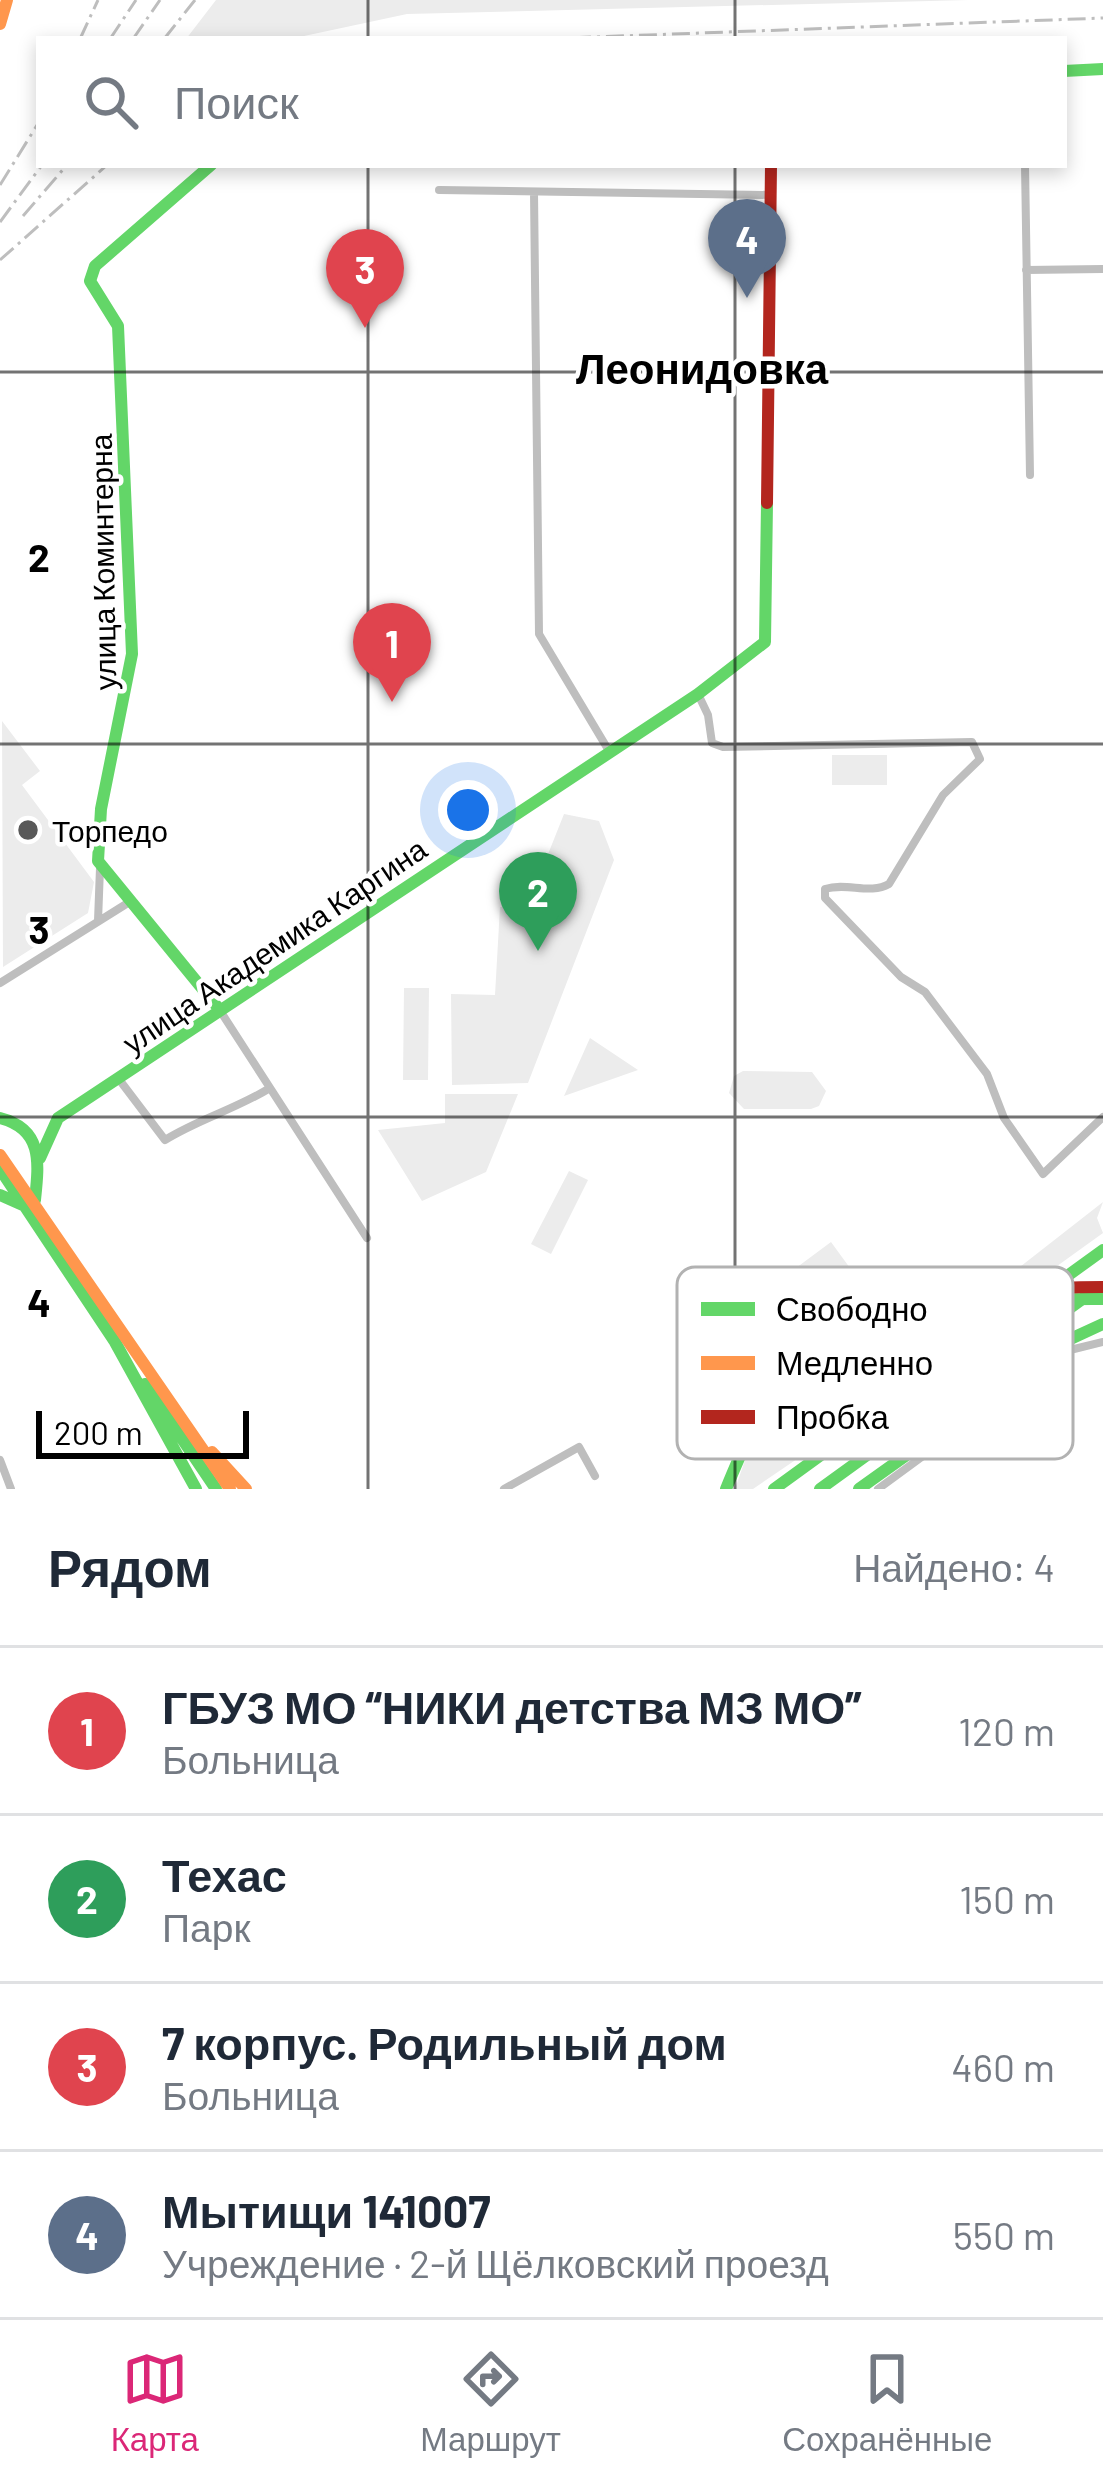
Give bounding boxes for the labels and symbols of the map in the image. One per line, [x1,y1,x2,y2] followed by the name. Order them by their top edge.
[708,199,786,298] pin: 4
[326,229,404,328] pin: 3
[576,342,829,393] district label: Леонидовка
[82,433,122,691] street label: улица Коминтерна
[28,533,50,580] text: 2
[353,603,431,702] pin: 1
[438,780,498,840] your location
[52,812,168,848] place label: Торпедо
[15,817,41,843] marker: Торпедо
[115,830,433,1060] street label: улица Академика Каргина
[499,852,577,951] pin: 2
[28,905,50,952] text: 3
[677,1267,1073,1459] legend
[27,1278,51,1325] text: 4
[776,1288,928,1328] text: Свободно
[776,1342,933,1382] text: Медленно
[776,1396,889,1436] text: Пробка
[36,1405,249,1458] scale bar

